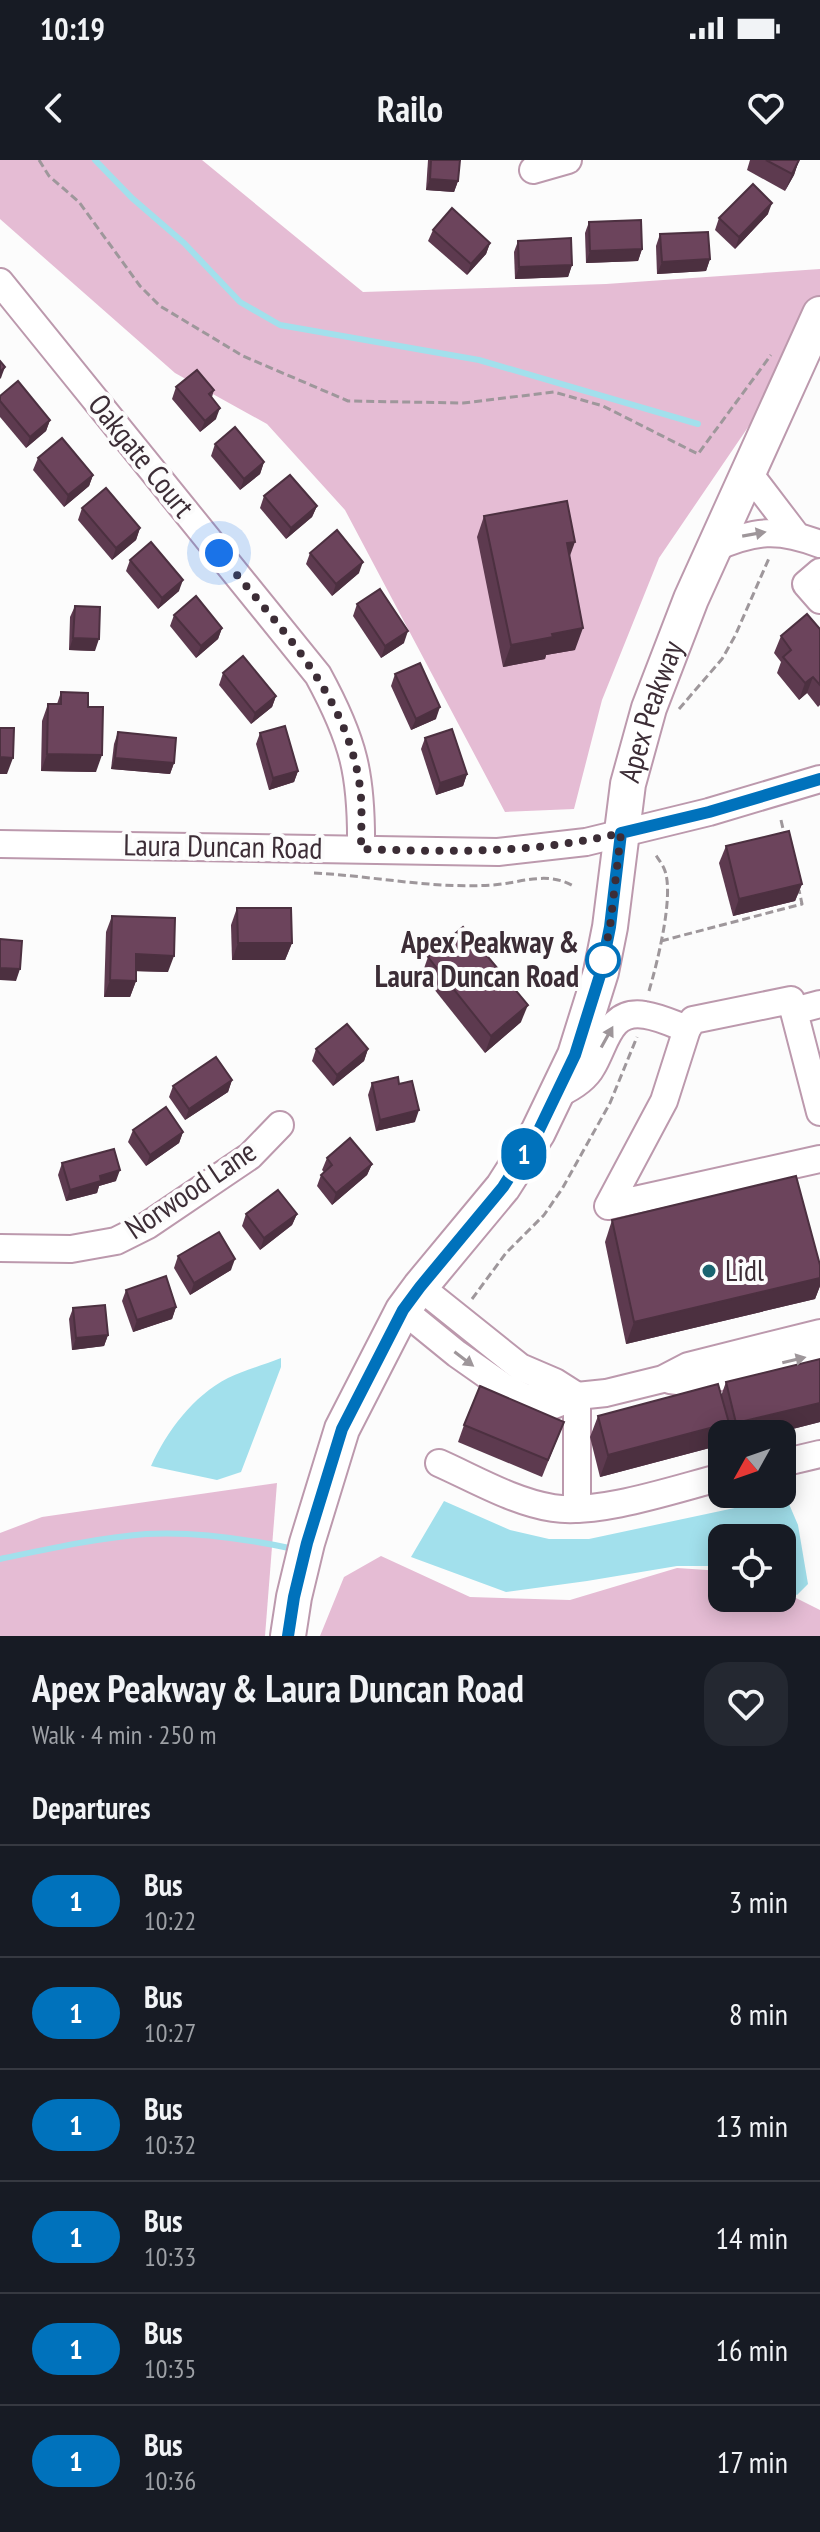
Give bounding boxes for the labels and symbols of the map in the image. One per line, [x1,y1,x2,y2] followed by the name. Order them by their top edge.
[81,385,204,525] street label: Oakgate Court
[742,528,767,540] one-way arrow
[199,533,239,573] your location
[608,634,691,786] street label: Apex Peakway
[123,824,323,867] street label: Laura Duncan Road
[375,922,579,995] place label: Apex Peakway & Laura Duncan Road
[586,943,620,977] marker: Apex Peakway & Laura Duncan Road
[600,1026,614,1048] one-way arrow
[498,1128,550,1180] line badge: 1
[117,1131,263,1247] street label: Norwood Lane
[725,1250,764,1289] place label: Lidl
[700,1262,718,1280] marker: Lidl
[454,1351,474,1367] one-way arrow
[781,1353,806,1366] one-way arrow
[708,1420,796,1508] north arrow

